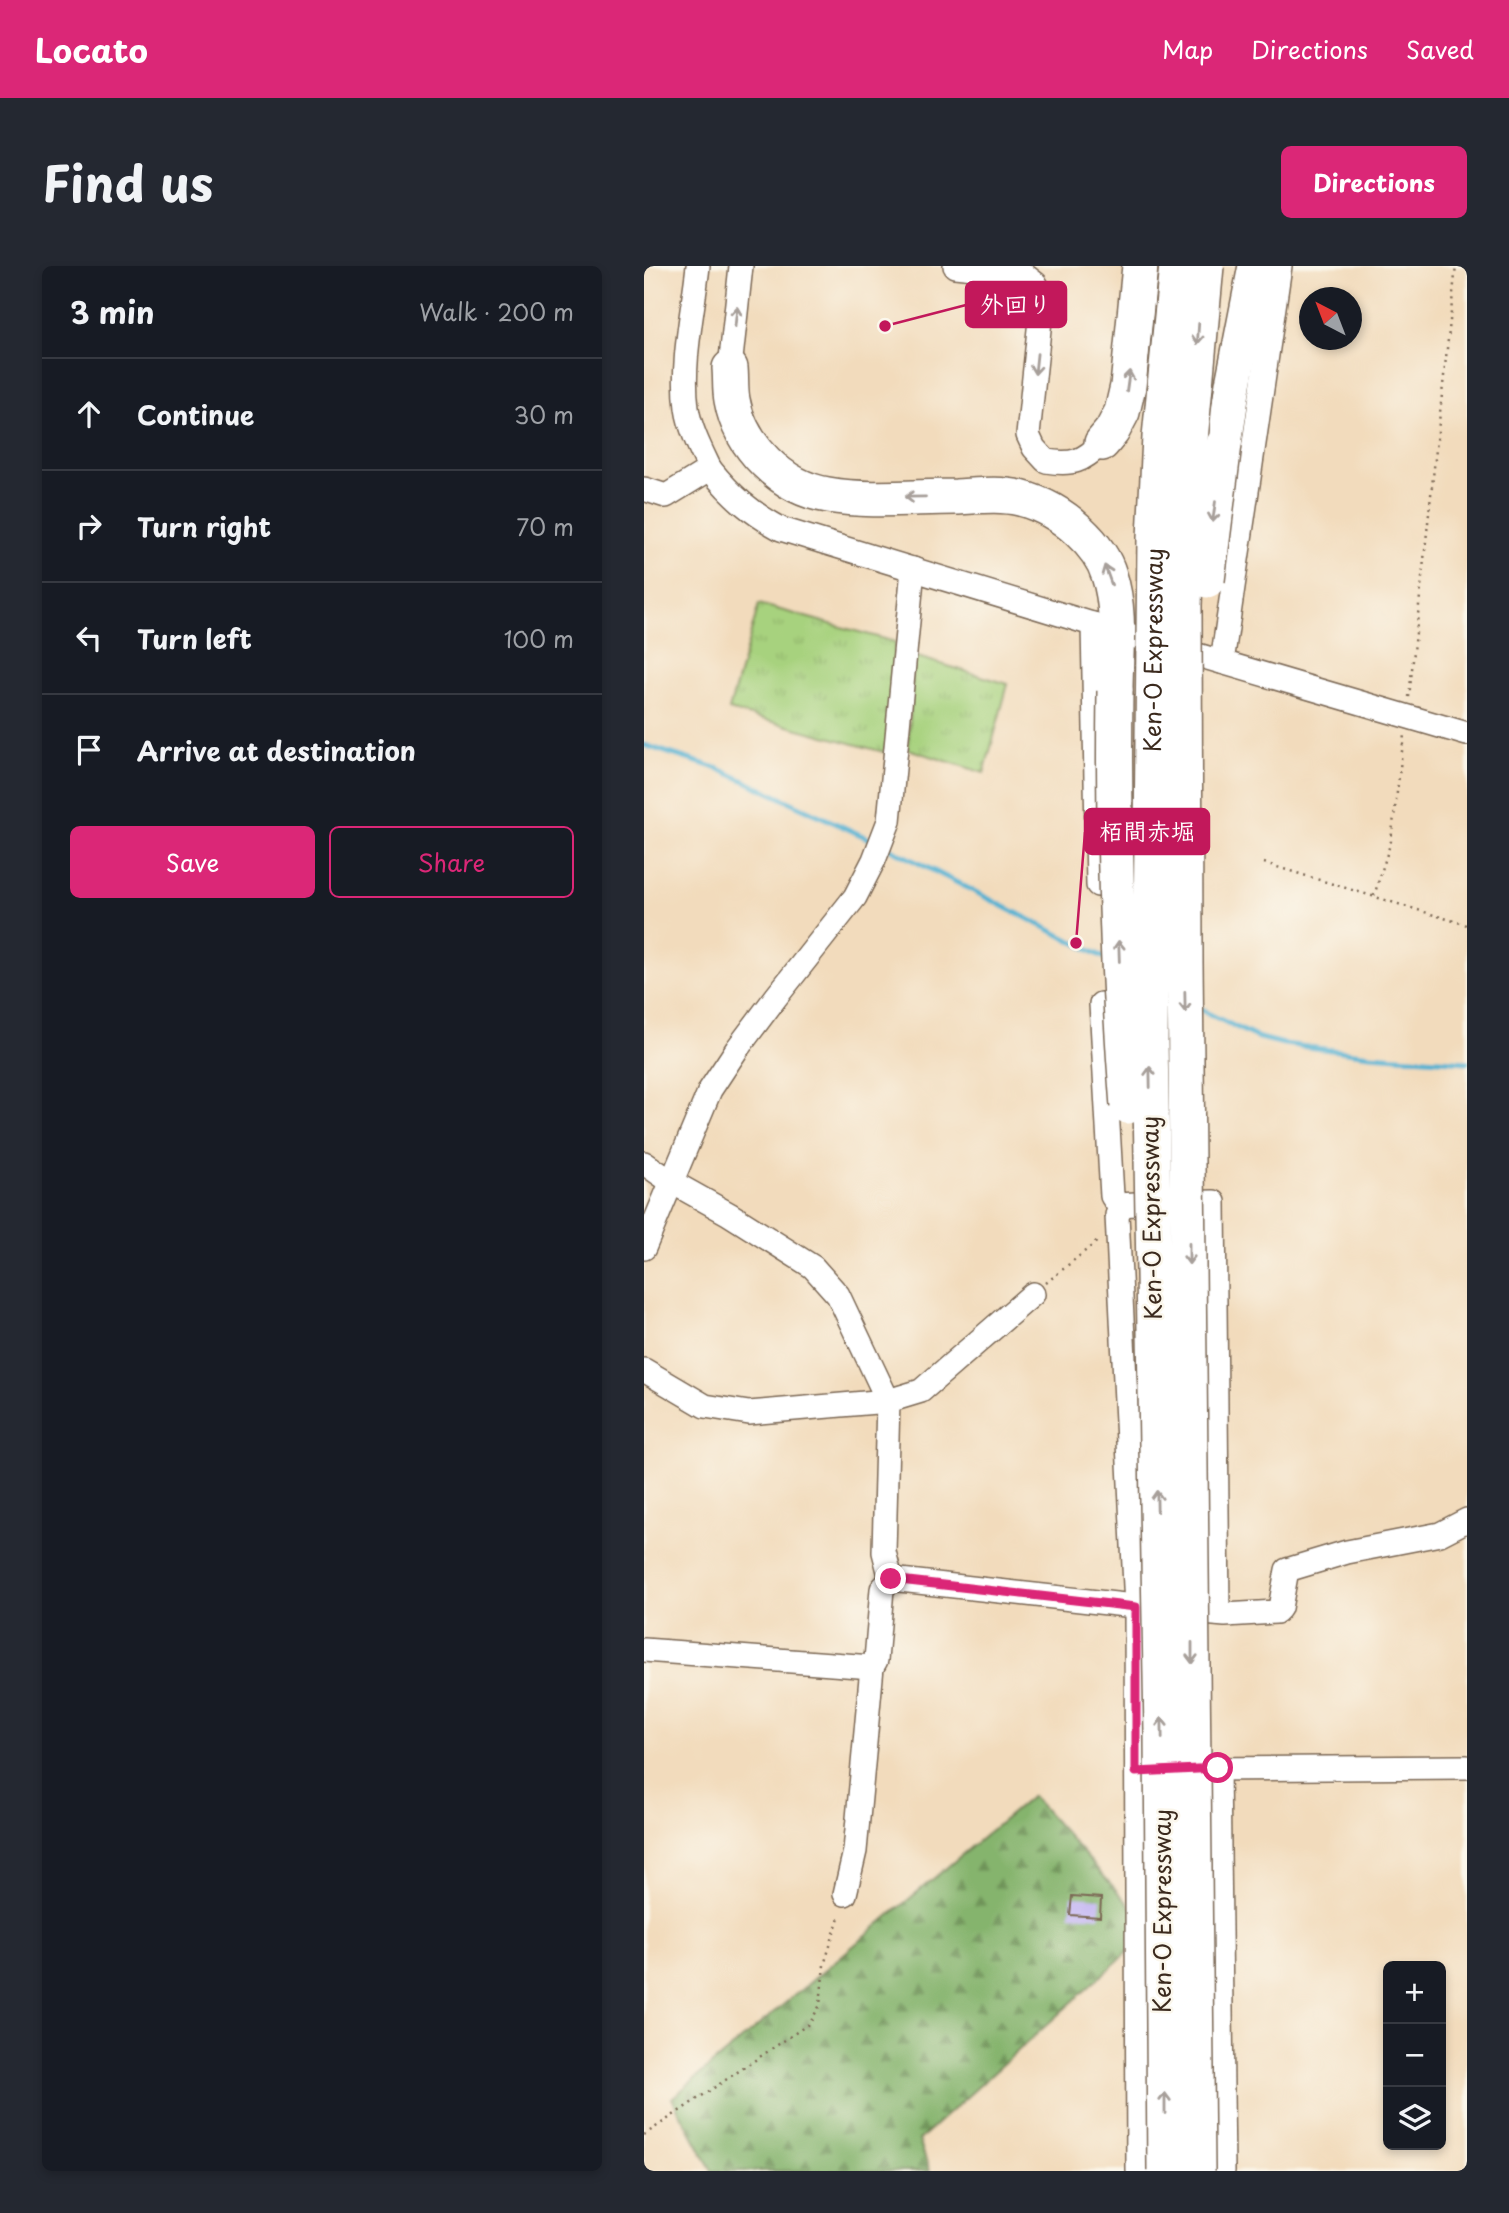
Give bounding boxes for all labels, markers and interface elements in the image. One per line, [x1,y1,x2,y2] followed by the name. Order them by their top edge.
[35,24,148,74] text: Locato
[1162,31,1213,67] text: Map
[1251,31,1368,67] text: Directions
[1406,31,1474,67] text: Saved
[42,145,213,219] text: Find us
[1281,146,1467,218] button: Directions
[966,282,1066,327] callout: 外回り
[980,285,1052,321] text: 外回り
[1299,287,1362,350] north arrow
[70,289,155,334] text: 3 min
[419,294,574,329] text: Walk · 200 m
[729,306,742,329] one-way arrow
[1191,322,1204,345] one-way arrow
[1029,352,1042,375] one-way arrow
[1122,371,1135,393] one-way arrow
[70,395,108,433] icon: ahead
[137,395,254,434] text: Continue
[513,397,574,432] text: 30 m
[904,490,927,504] one-way arrow
[1207,500,1220,523] one-way arrow
[70,507,108,545] icon: right
[137,507,271,546] text: Turn right
[516,509,574,544] text: 70 m
[1134,548,1171,752] street label: Ken-O Expressway
[1101,564,1114,586] one-way arrow
[70,619,108,657] icon: left
[137,619,252,658] text: Turn left
[504,621,574,656] text: 100 m
[70,731,108,769] icon: arrive
[137,731,416,770] text: Arrive at destination
[1085,809,1209,854] callout: 栢間赤堀
[1099,812,1195,848] text: 栢間赤堀
[70,826,315,898] button: Save
[329,826,574,898] button: Share
[1113,939,1126,962] one-way arrow
[1178,990,1192,1013] one-way arrow
[1143,1066,1157,1089] one-way arrow
[1131,1116,1170,1320] street label: Ken-O Expressway
[1182,1242,1196,1265] one-way arrow
[1150,1490,1164,1513] one-way arrow
[875,1563,906,1594] route end
[1185,1641,1199,1664] one-way arrow
[1155,1717,1168,1740] one-way arrow
[1202,1752,1233,1783] route start
[1144,1809,1179,2013] street label: Ken-O Expressway
[1383,1961,1446,2150] map controls
[1383,1961,1446,2024] button: +
[1383,2024,1446,2087] button: −
[1383,2087,1446,2150] button: layers
[1158,2092,1172,2115] one-way arrow

